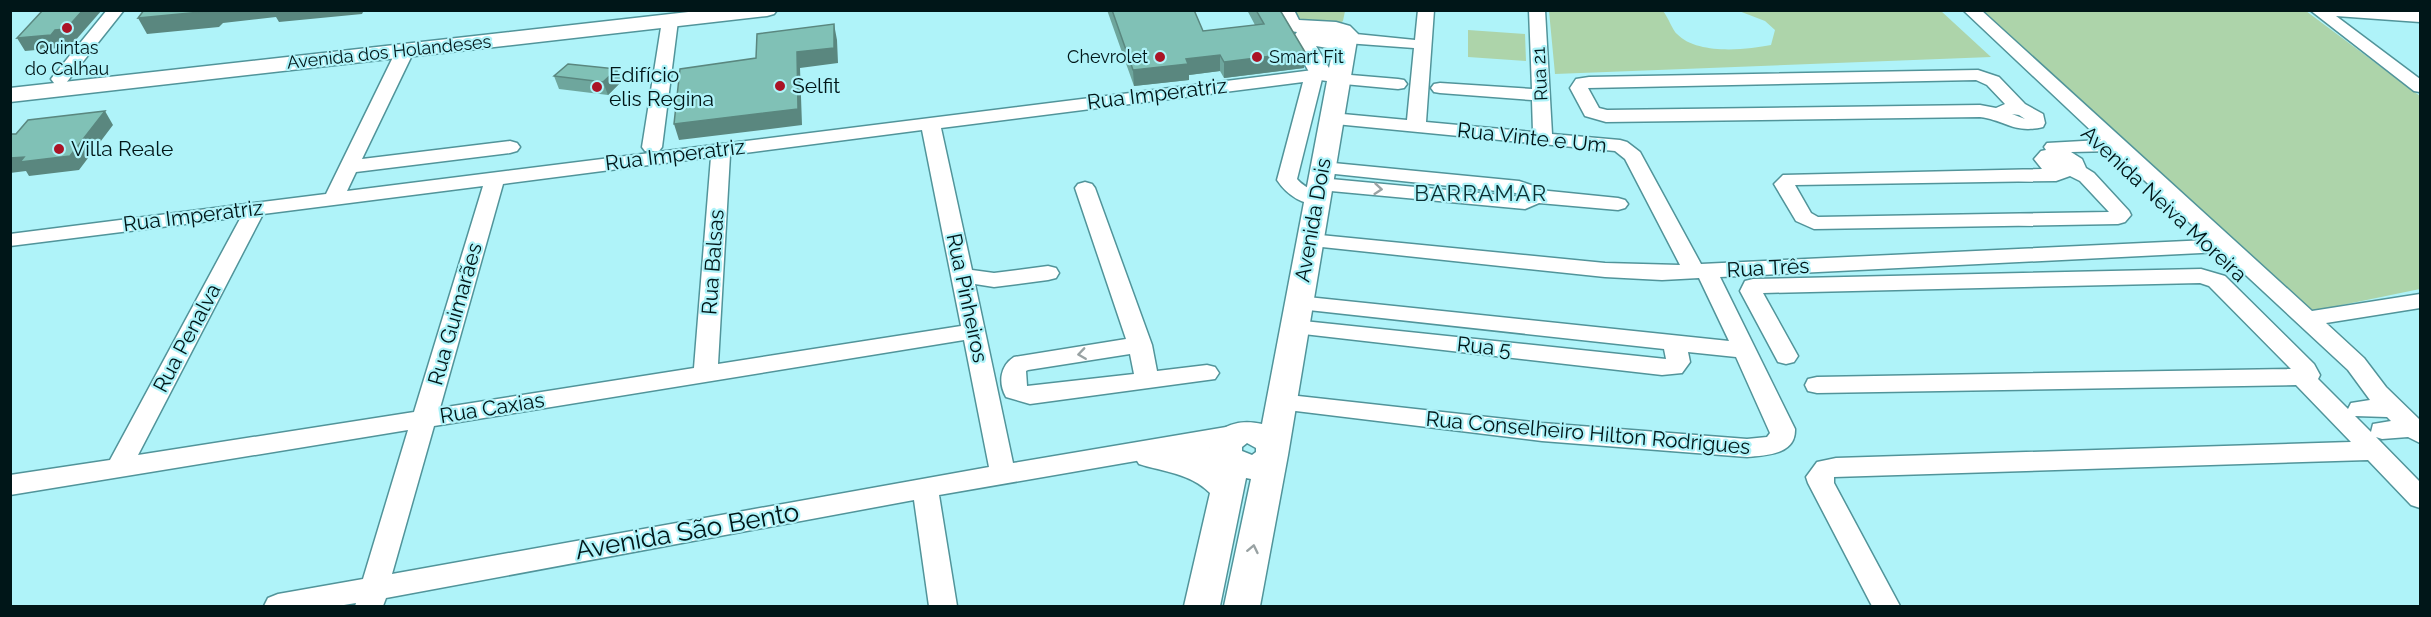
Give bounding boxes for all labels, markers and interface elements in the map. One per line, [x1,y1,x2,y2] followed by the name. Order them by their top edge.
[60,21,74,35] marker: Quintas do Calhau
[286,30,492,73] street label: Avenida dos Holandeses
[25,37,109,79] place label: Quintas do Calhau
[1067,46,1148,67] place label: Chevrolet
[1269,46,1344,67] place label: Smart Fit
[1528,46,1551,101] street label: Rua 21
[1153,50,1167,64] marker: Chevrolet
[1250,50,1264,64] marker: Smart Fit
[609,62,714,111] place label: Edifício elis Regina
[792,73,840,98] place label: Selfit
[1086,73,1228,114] street label: Rua Imperatriz
[773,79,787,93] marker: Selfit
[590,80,604,94] marker: Edifício elis Regina
[1456,117,1608,158] street label: Rua Vinte e Um
[2076,120,2252,287] street label: Avenida Neiva Moreira
[604,134,746,175] street label: Rua Imperatriz
[71,136,173,161] place label: Villa Reale
[52,142,66,156] marker: Villa Reale
[1289,156,1336,284] street label: Avenida Dois
[1414,180,1548,206] district label: BARRAMAR
[1373,182,1383,195] one-way arrow
[122,195,264,236] street label: Rua Imperatriz
[696,208,729,316] street label: Rua Balsas
[942,231,993,365] street label: Rua Pinheiros
[422,240,487,388] street label: Rua Guimarães
[1726,253,1810,282] street label: Rua Três
[147,279,226,396] street label: Rua Penalva
[1456,331,1512,362] street label: Rua 5
[1078,348,1087,360] one-way arrow
[438,387,546,428] street label: Rua Caxias
[1425,406,1751,459] street label: Rua Conselheiro Hilton Rodrigues
[573,497,801,565] street label: Avenida São Bento
[1246,544,1259,554] one-way arrow

